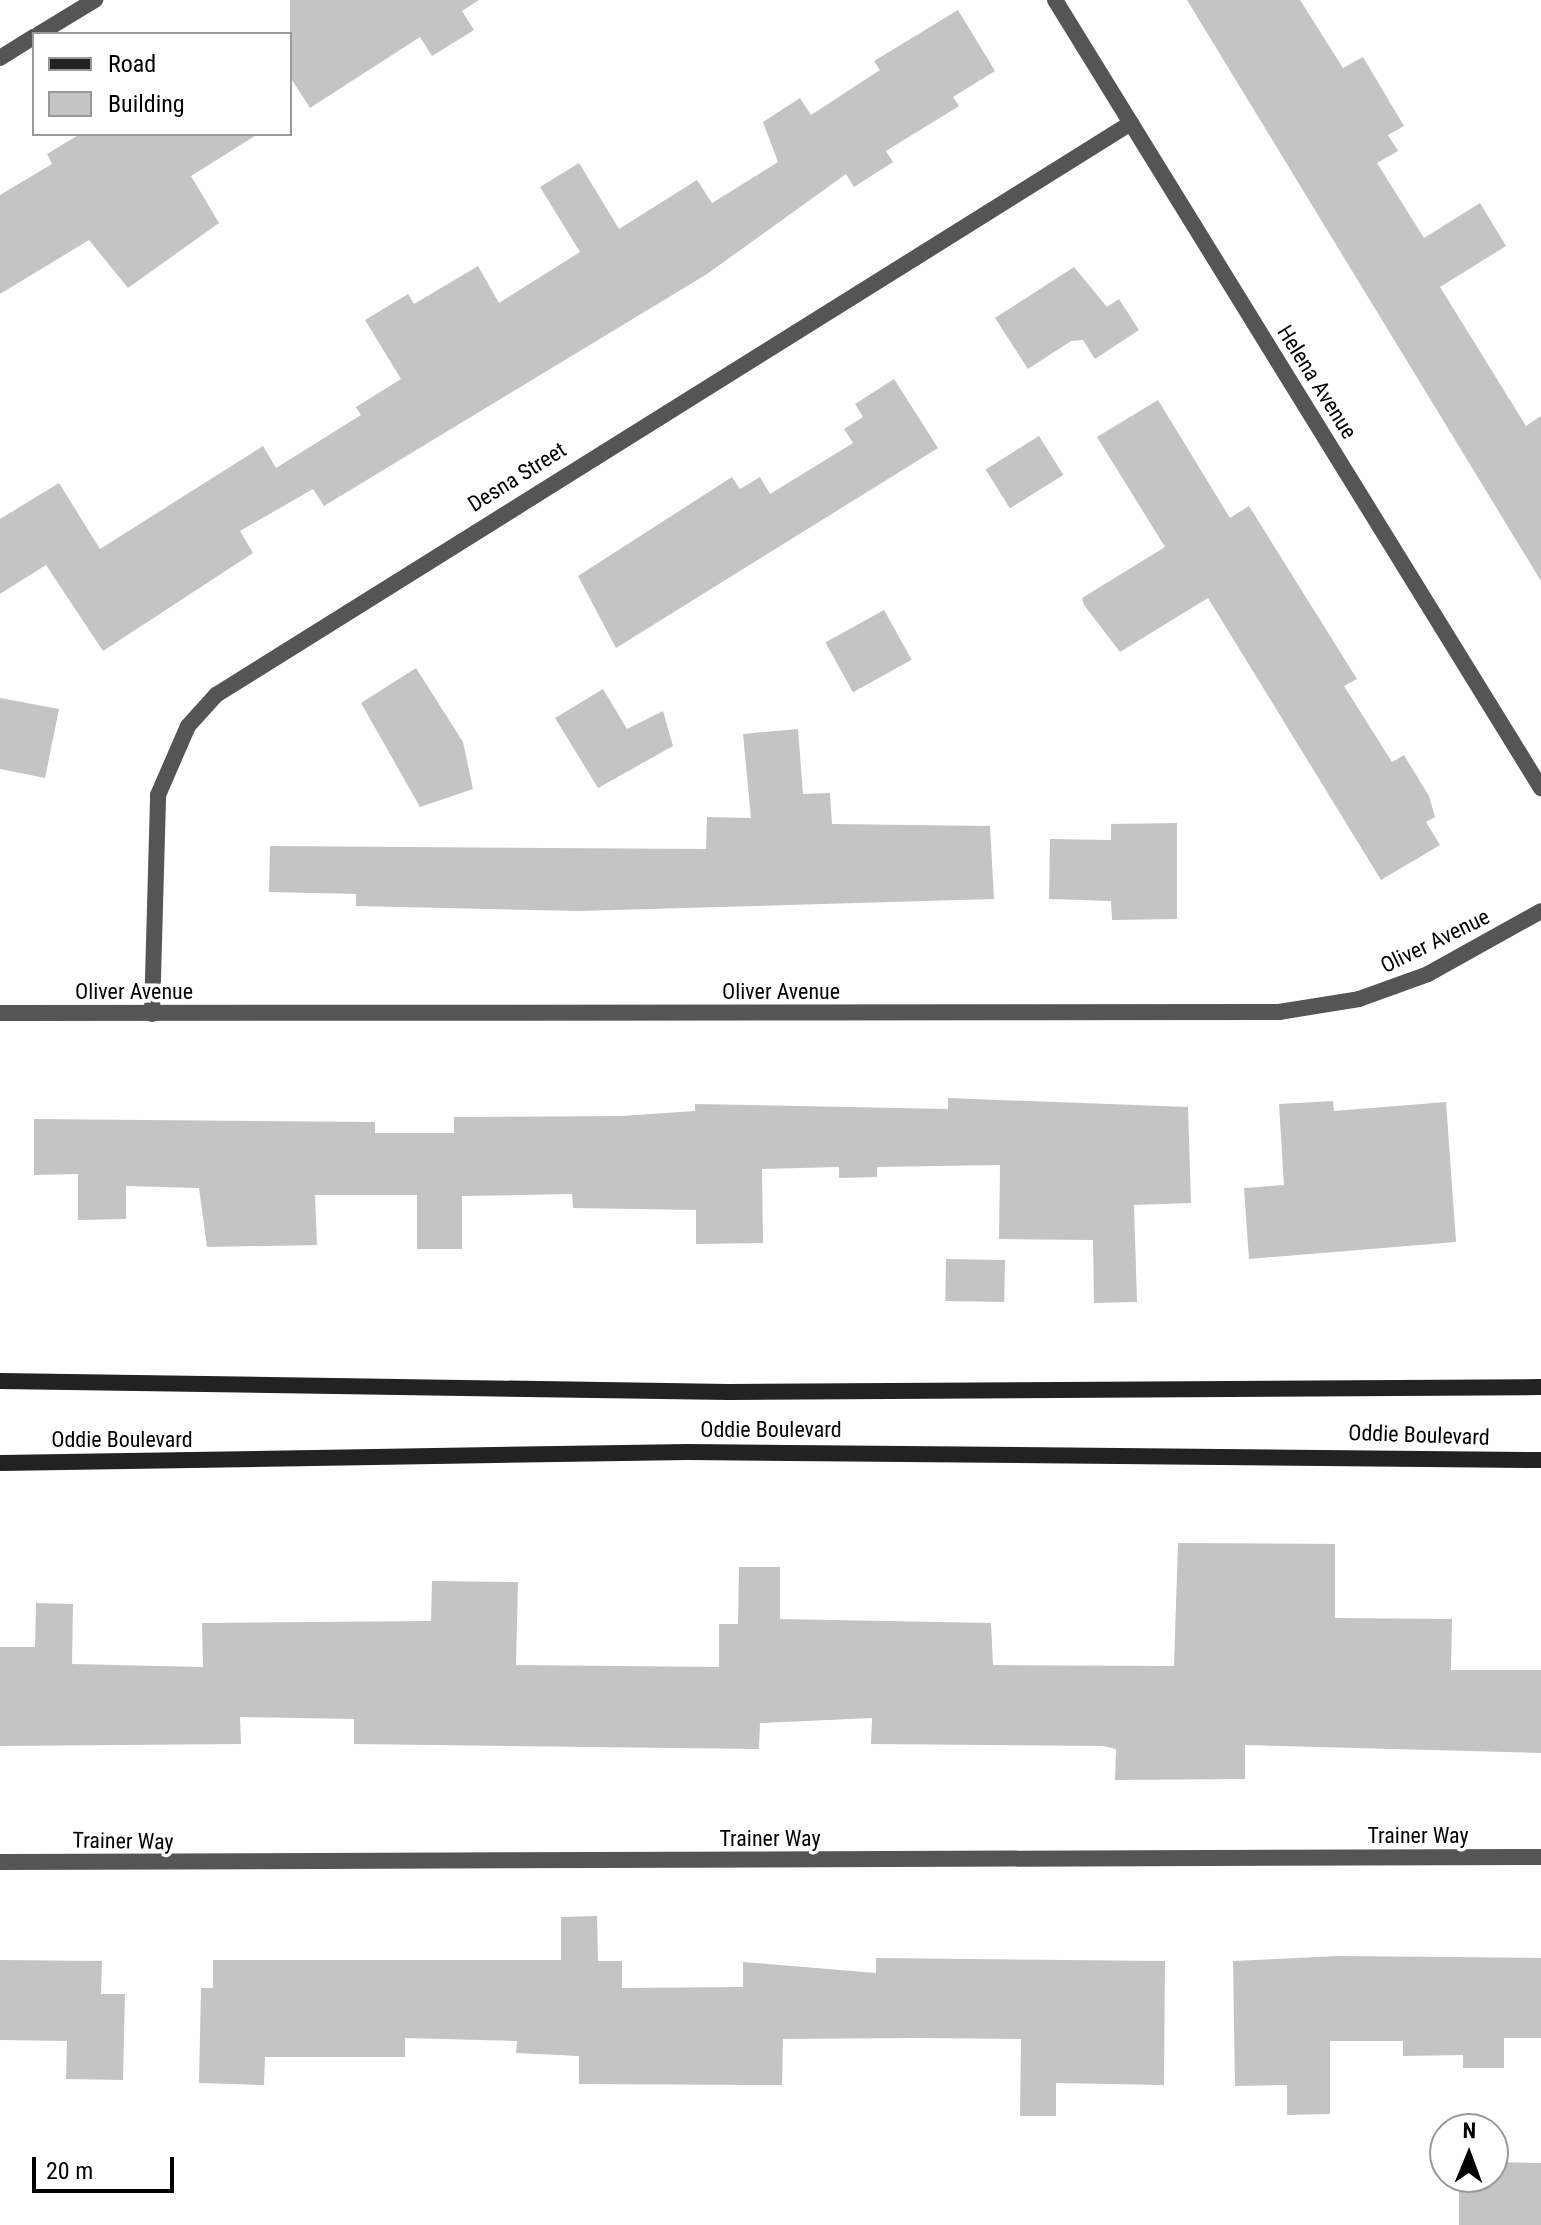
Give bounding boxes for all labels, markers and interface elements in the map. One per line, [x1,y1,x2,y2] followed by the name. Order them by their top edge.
[32,32,292,136] legend
[108,50,156,78] text: Road
[108,90,185,118] text: Building
[1272,320,1362,444] street label: Helena Avenue
[463,436,571,518] street label: Desna Street
[1376,903,1494,979] street label: Oliver Avenue
[75,979,193,1005] street label: Oliver Avenue
[722,979,840,1005] street label: Oliver Avenue
[700,1417,842,1443] street label: Oddie Boulevard
[1348,1419,1490,1451] street label: Oddie Boulevard
[51,1427,193,1453] street label: Oddie Boulevard
[1367,1823,1469,1849] street label: Trainer Way
[719,1826,821,1852] street label: Trainer Way
[72,1827,174,1855] street label: Trainer Way
[1429,2113,1509,2193] north arrow
[1462,2118,1476,2143] text: N
[36,2141,178,2191] scale bar
[46,2157,93,2185] text: 20 m

